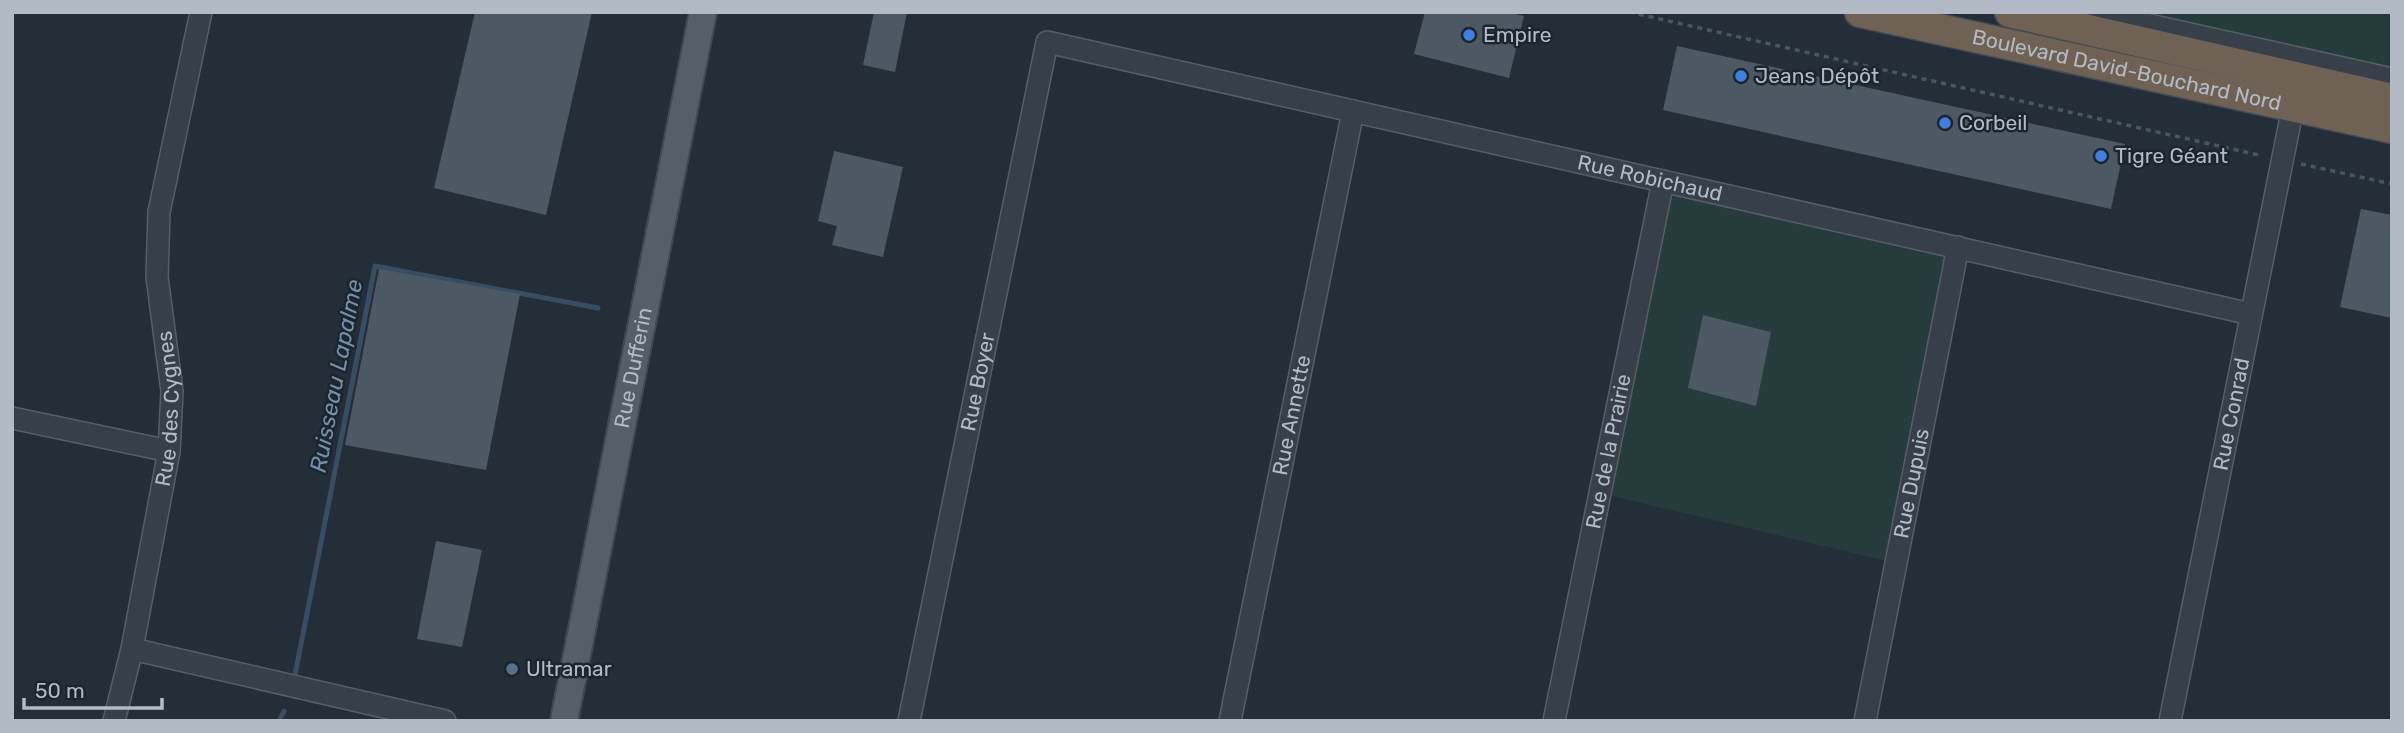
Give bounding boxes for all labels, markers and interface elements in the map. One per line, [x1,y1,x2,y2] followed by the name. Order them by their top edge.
[1483,22,1552,47] place label: Empire
[1970,24,2284,116] street label: Boulevard David-Bouchard Nord
[1461,27,1477,43] marker: Empire
[1755,63,1879,88] place label: Jeans Dépôt
[1733,68,1749,84] marker: Jeans Dépôt
[1959,110,2027,135] place label: Corbeil
[1937,115,1953,131] marker: Corbeil
[2115,143,2228,168] place label: Tigre Géant
[2093,148,2109,164] marker: Tigre Géant
[1575,149,1725,206] street label: Rue Robichaud
[304,277,368,475] water label: Ruisseau Lapalme
[609,305,657,430] street label: Rue Dufferin
[150,329,184,488] street label: Rue des Cygnes
[955,330,1000,433] street label: Rue Boyer
[1267,353,1316,477] street label: Rue Annette
[2208,356,2254,472] street label: Rue Conrad
[1580,372,1636,531] street label: Rue de la Prairie
[1888,426,1934,541] street label: Rue Dupuis
[526,656,612,681] place label: Ultramar
[504,661,520,677] marker: Ultramar
[24,666,163,710] scale bar
[35,678,85,703] text: 50 m

